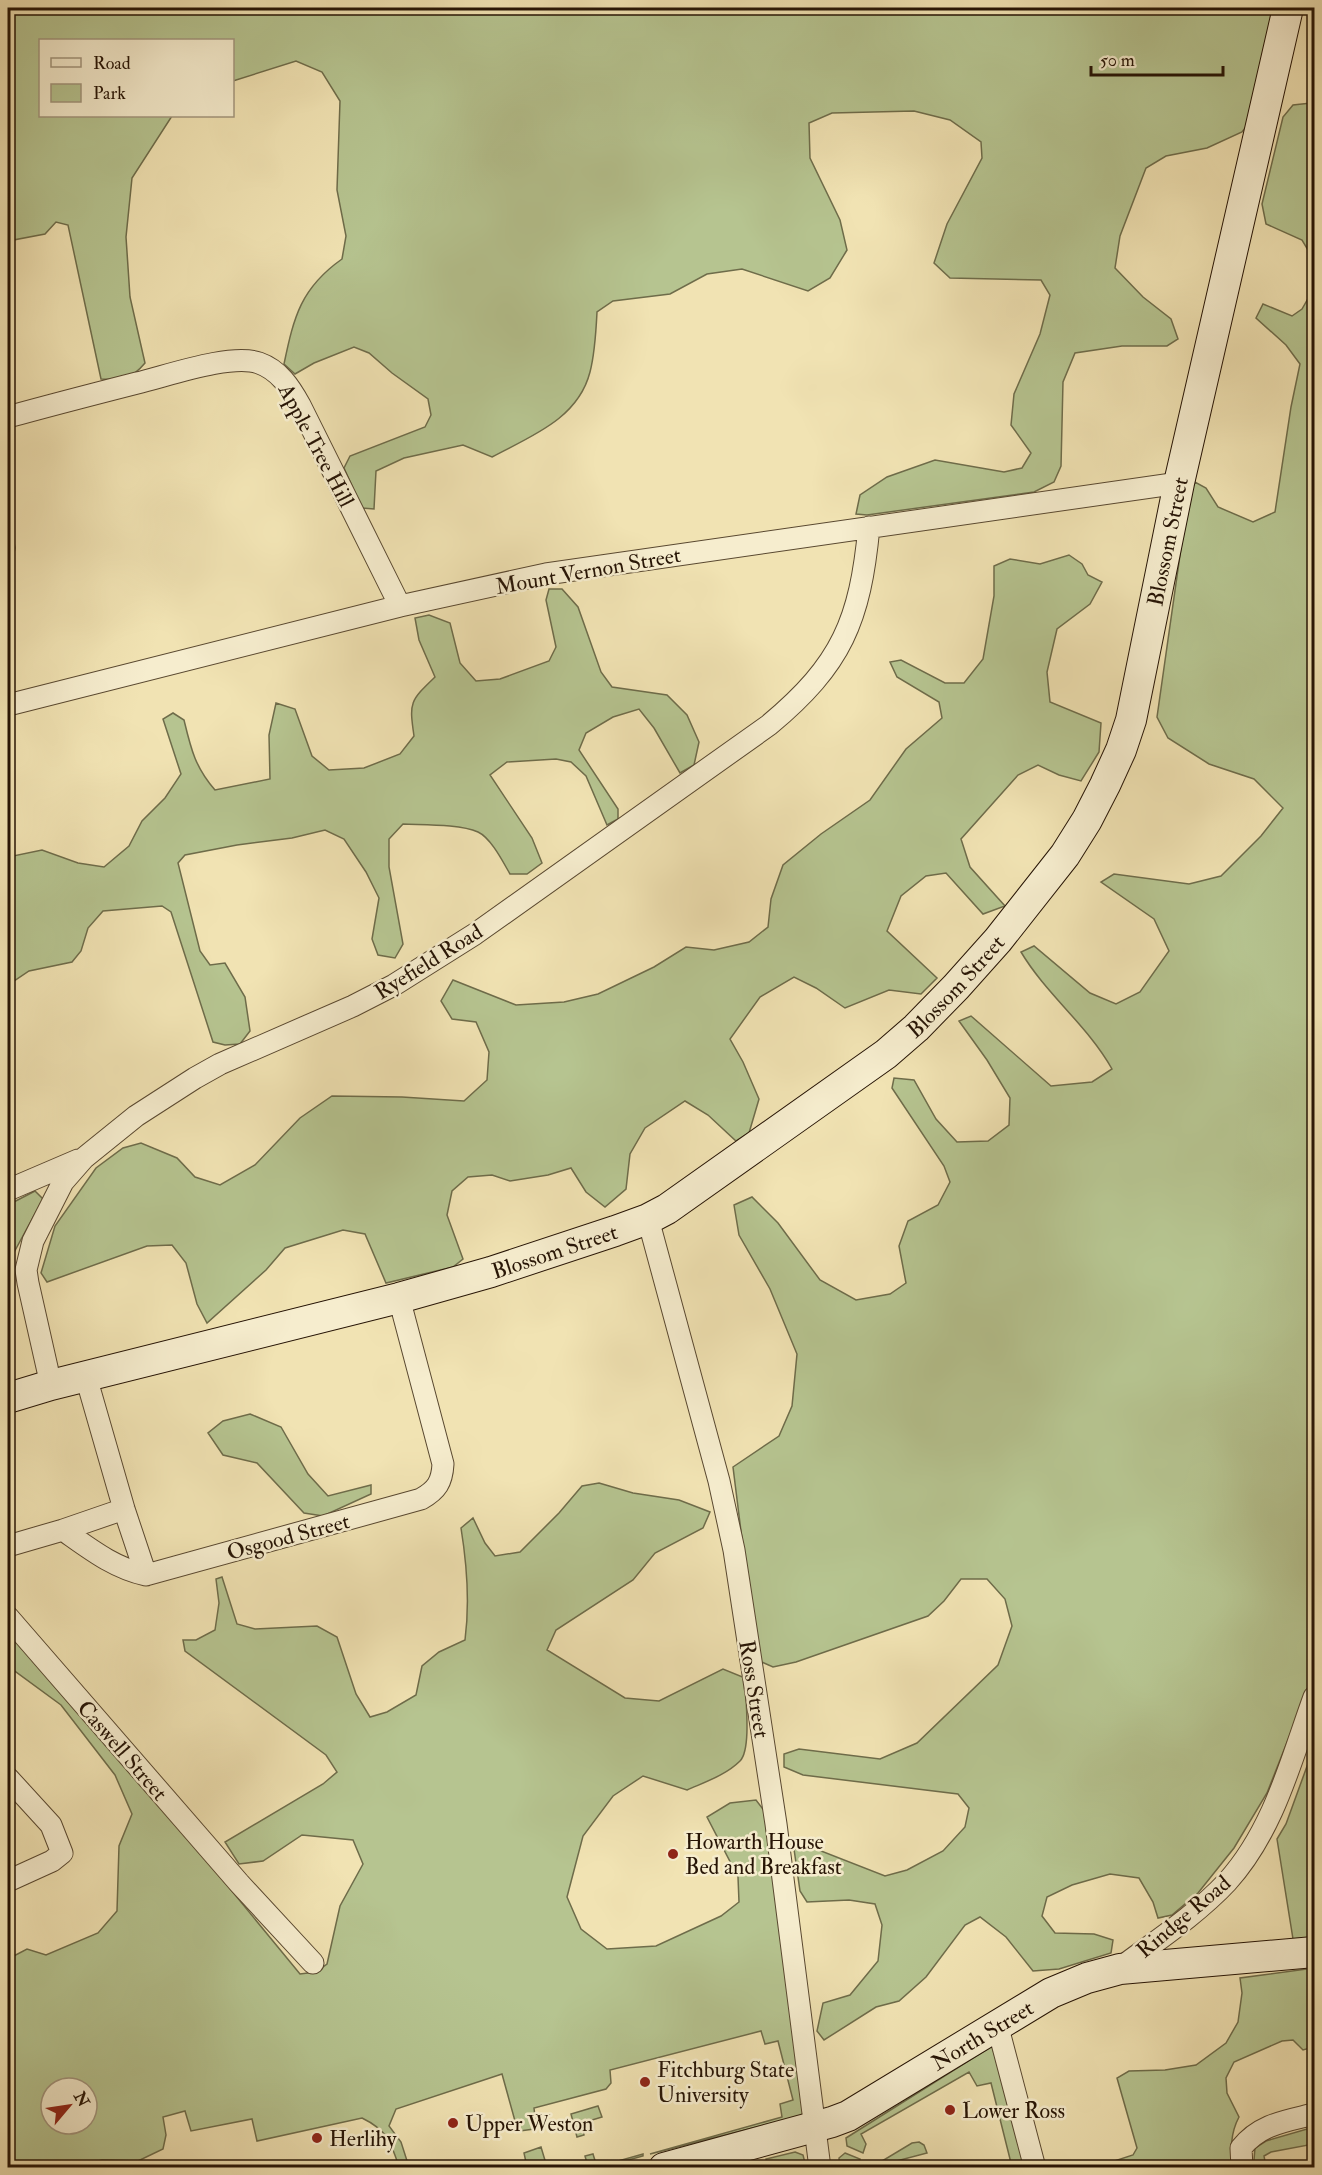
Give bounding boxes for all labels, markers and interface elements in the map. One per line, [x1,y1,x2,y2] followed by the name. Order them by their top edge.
[39,39,234,117] legend
[1091,39,1223,77] scale bar
[1100,49,1135,72] text: 50 m
[93,52,131,75] text: Road
[93,82,126,105] text: Park
[271,378,360,513] street label: Apple Tree Hill
[1141,474,1195,609] street label: Blossom Street
[493,541,683,601] street label: Mount Vernon Street
[369,917,488,1006] street label: Ryefield Road
[902,929,1011,1045] street label: Blossom Street
[488,1218,621,1286] street label: Blossom Street
[224,1507,353,1567] street label: Osgood Street
[732,1638,776,1740] street label: Ross Street
[71,1695,174,1807] street label: Caswell Street
[685,1828,842,1881] place label: Howarth House Bed and Breakfast
[666,1847,680,1861] marker: Howarth House Bed and Breakfast
[1131,1869,1237,1964] street label: Rindge Road
[926,1994,1039,2077] street label: North Street
[657,2056,794,2109] place label: Fitchburg State University
[638,2075,652,2089] marker: Fitchburg State University
[39,2076,99,2136] north arrow
[69,2087,94,2111] text: N
[962,2097,1065,2125] place label: Lower Ross
[943,2103,957,2117] marker: Lower Ross
[465,2110,593,2139] place label: Upper Weston
[446,2116,460,2130] marker: Upper Weston
[329,2125,397,2153] place label: Herlihy
[310,2131,324,2145] marker: Herlihy

